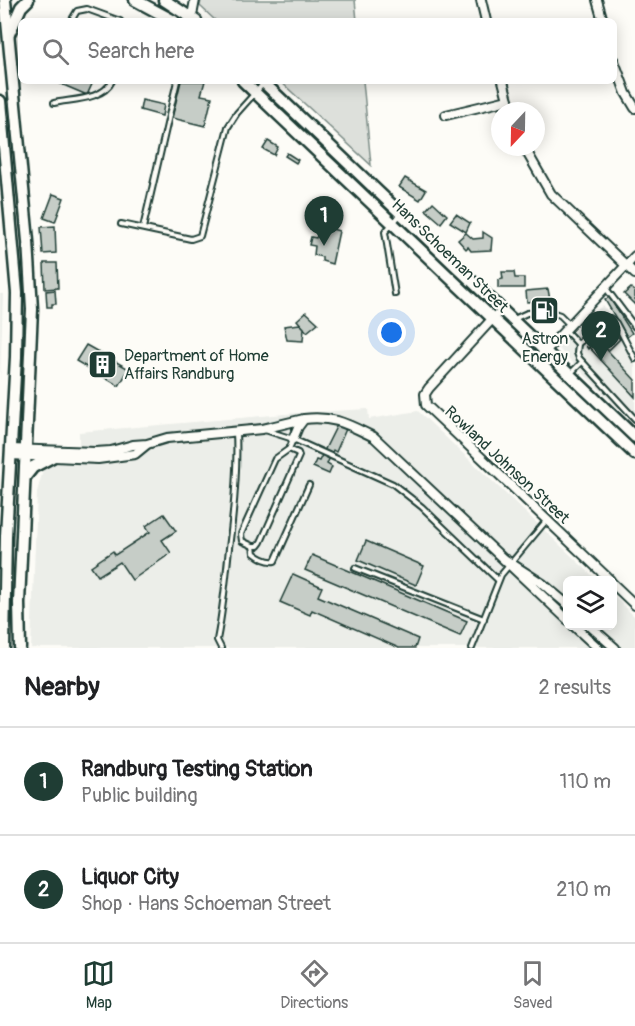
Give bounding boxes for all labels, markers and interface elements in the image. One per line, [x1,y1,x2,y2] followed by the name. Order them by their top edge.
[18,18,617,84] search box
[39,35,72,68] icon: search
[87,37,194,65] text: Search here
[491,102,545,156] north arrow
[387,195,513,317] street label: Hans Schoeman Street
[304,196,344,246] pin: 1
[529,295,561,327] fuel station icon: Astron Energy
[582,312,620,361] pin: 2
[377,318,406,347] your location
[522,329,568,367] place label: Astron Energy
[124,346,269,384] place label: Department of Home Affairs Randburg
[87,349,119,381] building icon: Department of Home Affairs Randburg
[440,402,574,528] street label: Rowland Johnson Street
[563,576,617,630] map controls
[563,576,617,630] button: layers
[24,671,100,703] text: Nearby
[539,675,611,700] text: 2 results
[81,755,313,783] text: Randburg Testing Station
[40,769,47,794] text: 1
[560,769,611,794] text: 110 m
[81,783,197,808] text: Public building
[81,863,179,891] text: Liquor City
[38,877,49,902] text: 2
[556,877,611,902] text: 210 m
[81,891,331,916] text: Shop · Hans Schoeman Street
[82,957,115,1013] tab: Map
[280,957,348,1013] tab: Directions
[513,957,553,1013] tab: Saved

